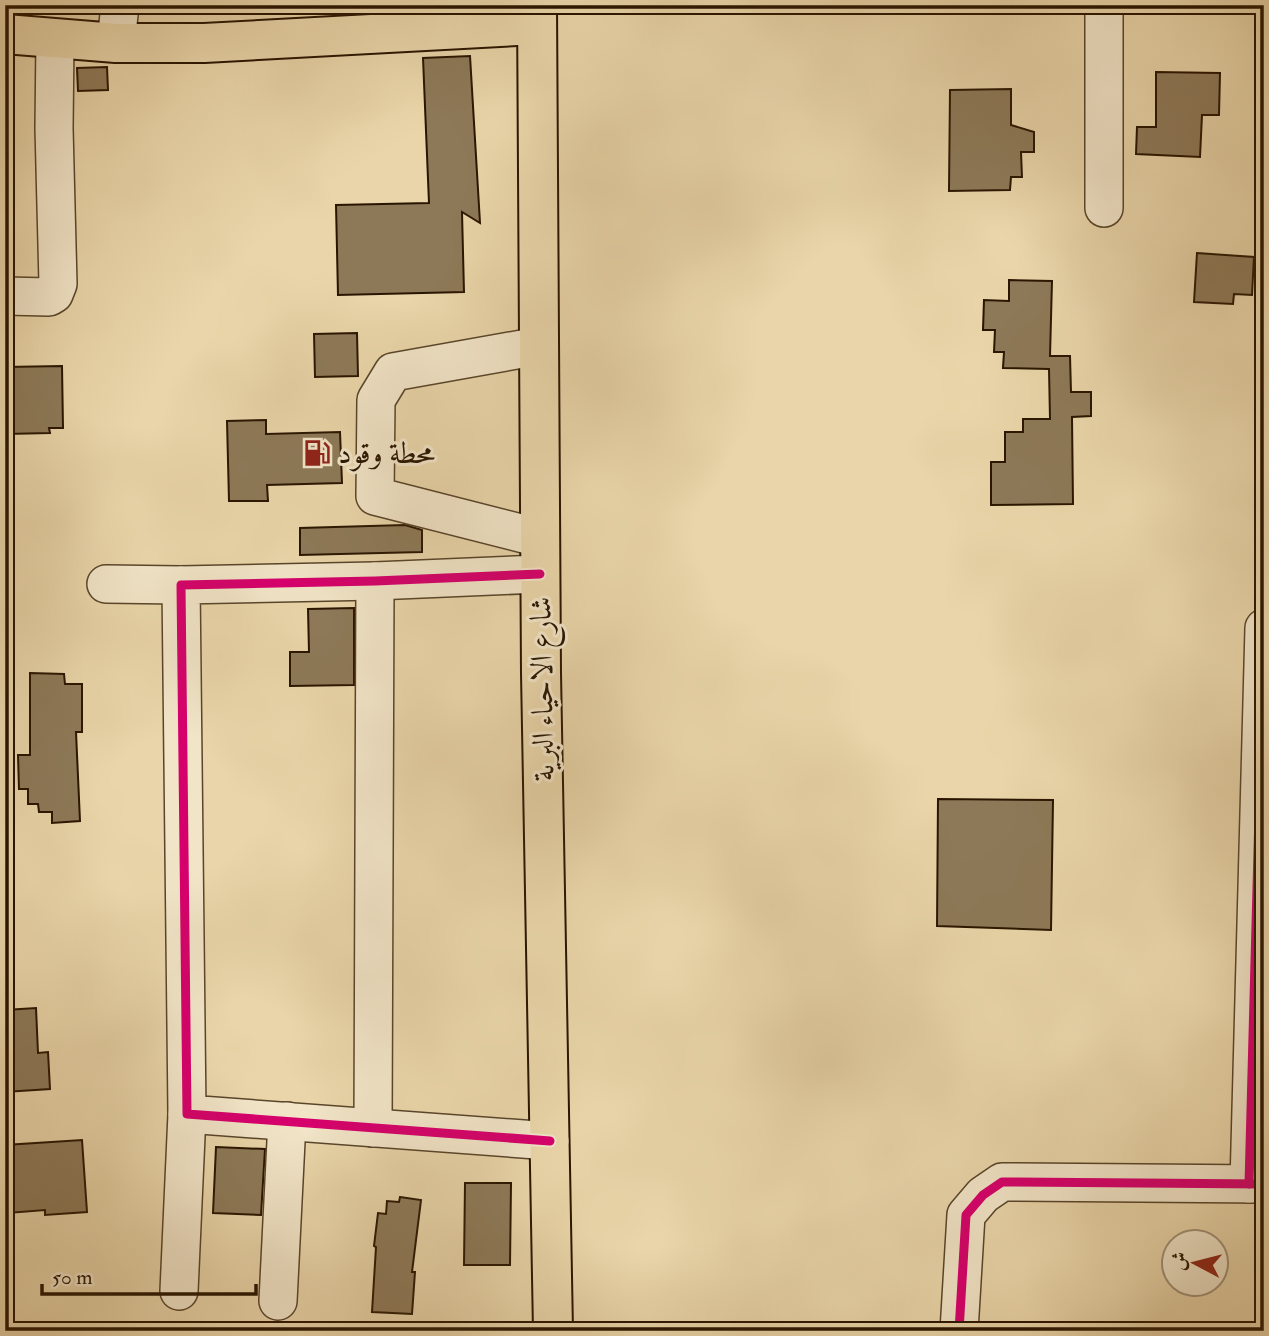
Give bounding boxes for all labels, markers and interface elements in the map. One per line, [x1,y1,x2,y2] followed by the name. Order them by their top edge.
[338,435,435,472] place label: محطة وقود
[302,438,332,468] fuel station icon: محطة وقود
[522,596,569,782] street label: شارع الاحياء البرية
[1160,1228,1230,1298] north arrow
[1166,1250,1192,1272] text: ش
[42,1252,256,1296] scale bar
[52,1264,93,1291] text: 50 m

